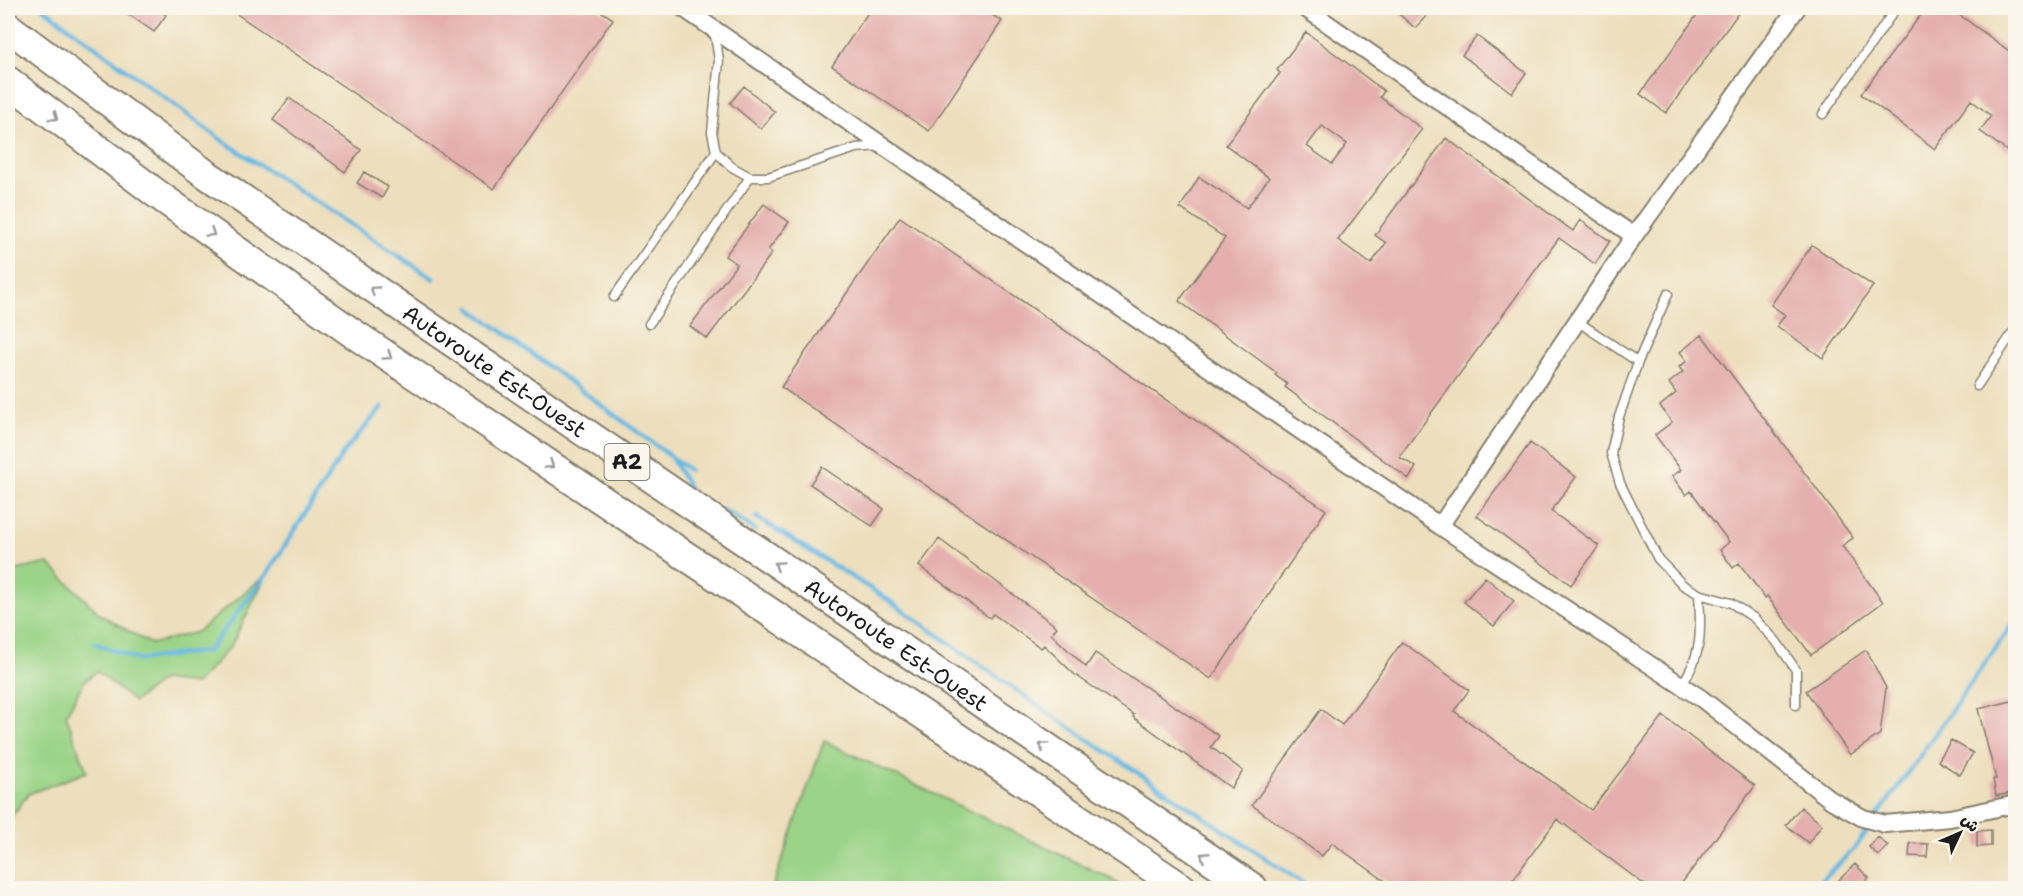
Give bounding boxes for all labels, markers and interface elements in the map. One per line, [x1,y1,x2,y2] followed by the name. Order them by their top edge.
[48,109,59,120] one-way arrow
[204,226,215,237] one-way arrow
[370,286,381,297] one-way arrow
[397,298,592,444] street label: Autoroute Est-Ouest
[381,349,392,360] one-way arrow
[604,444,650,480] road number: A2
[543,458,554,469] one-way arrow
[774,561,785,572] one-way arrow
[799,572,994,718] street label: Autoroute Est-Ouest
[1039,742,1050,753] one-way arrow
[1930,803,1990,863] north arrow
[1957,809,1984,837] text: ش
[1200,852,1211,863] one-way arrow

